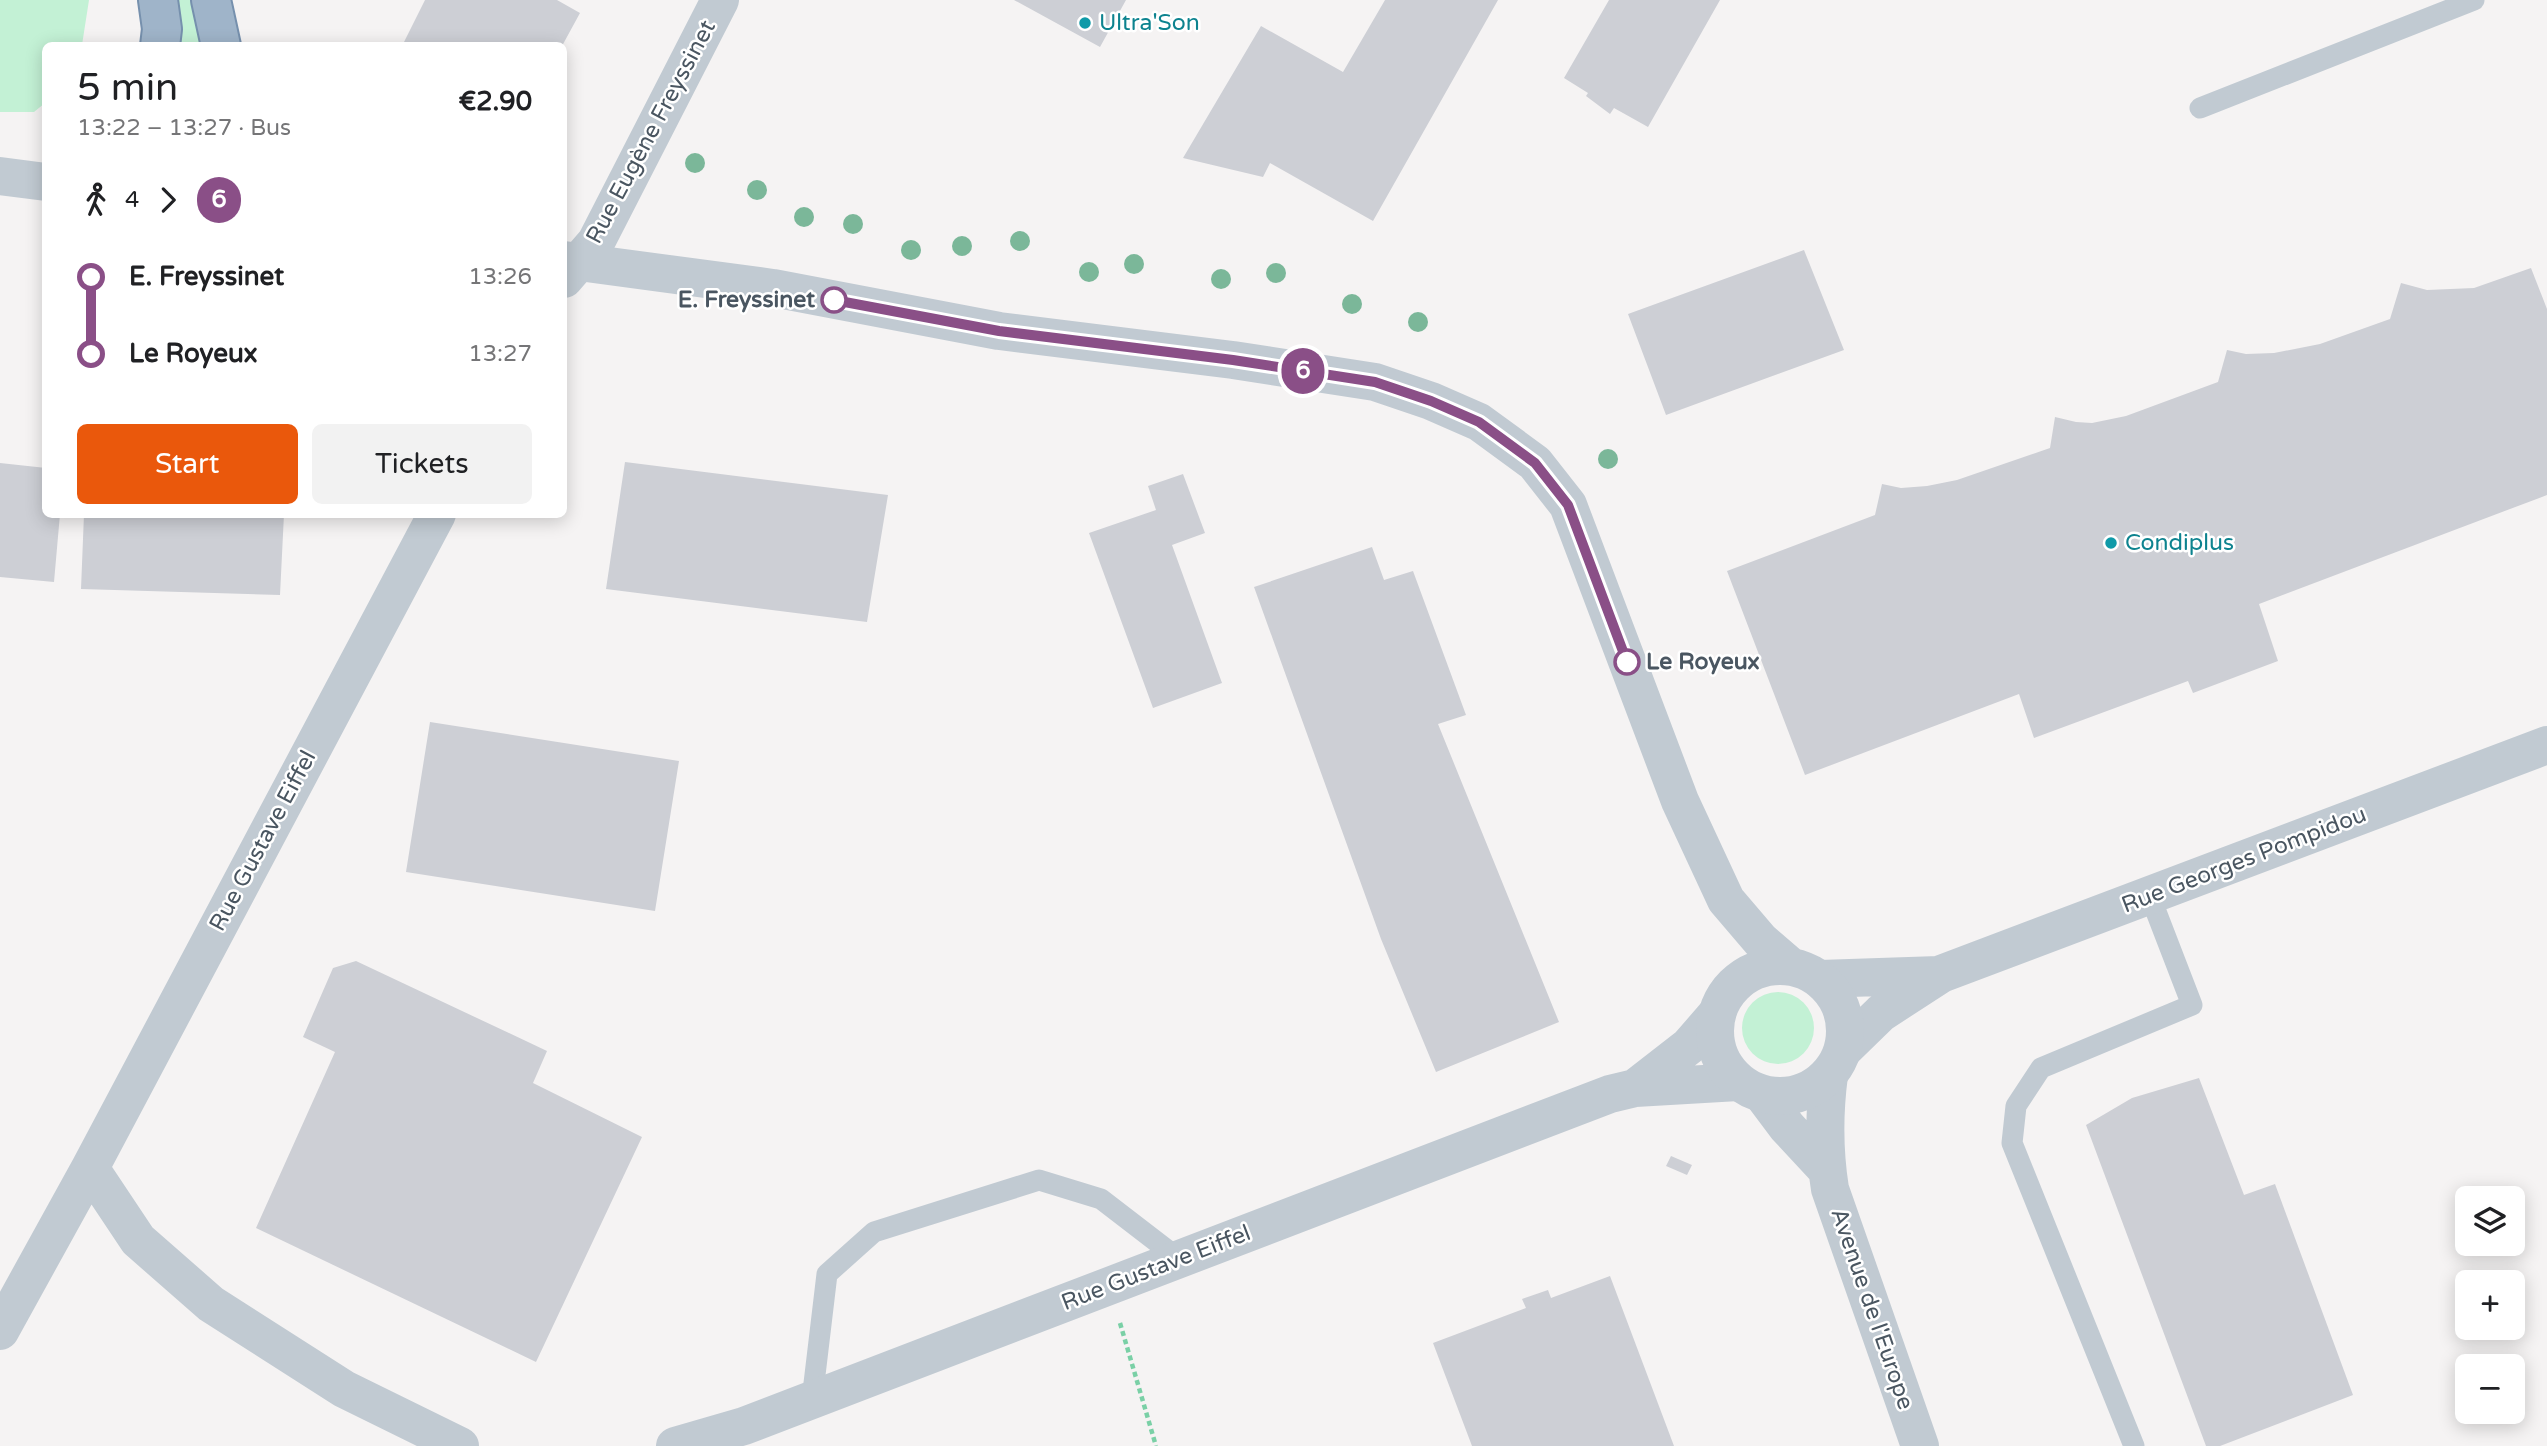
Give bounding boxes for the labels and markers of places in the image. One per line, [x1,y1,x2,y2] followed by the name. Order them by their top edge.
[1099,9,1200,37] place label: Ultra'Son
[1077,15,1093,31] marker: Ultra'Son
[678,286,815,314] place label: E. Freyssinet
[821,287,847,313] marker: E. Freyssinet
[2125,529,2234,557] place label: Condiplus
[2103,535,2119,551] marker: Condiplus
[1646,648,1760,676] place label: Le Royeux
[1614,649,1640,675] marker: Le Royeux

